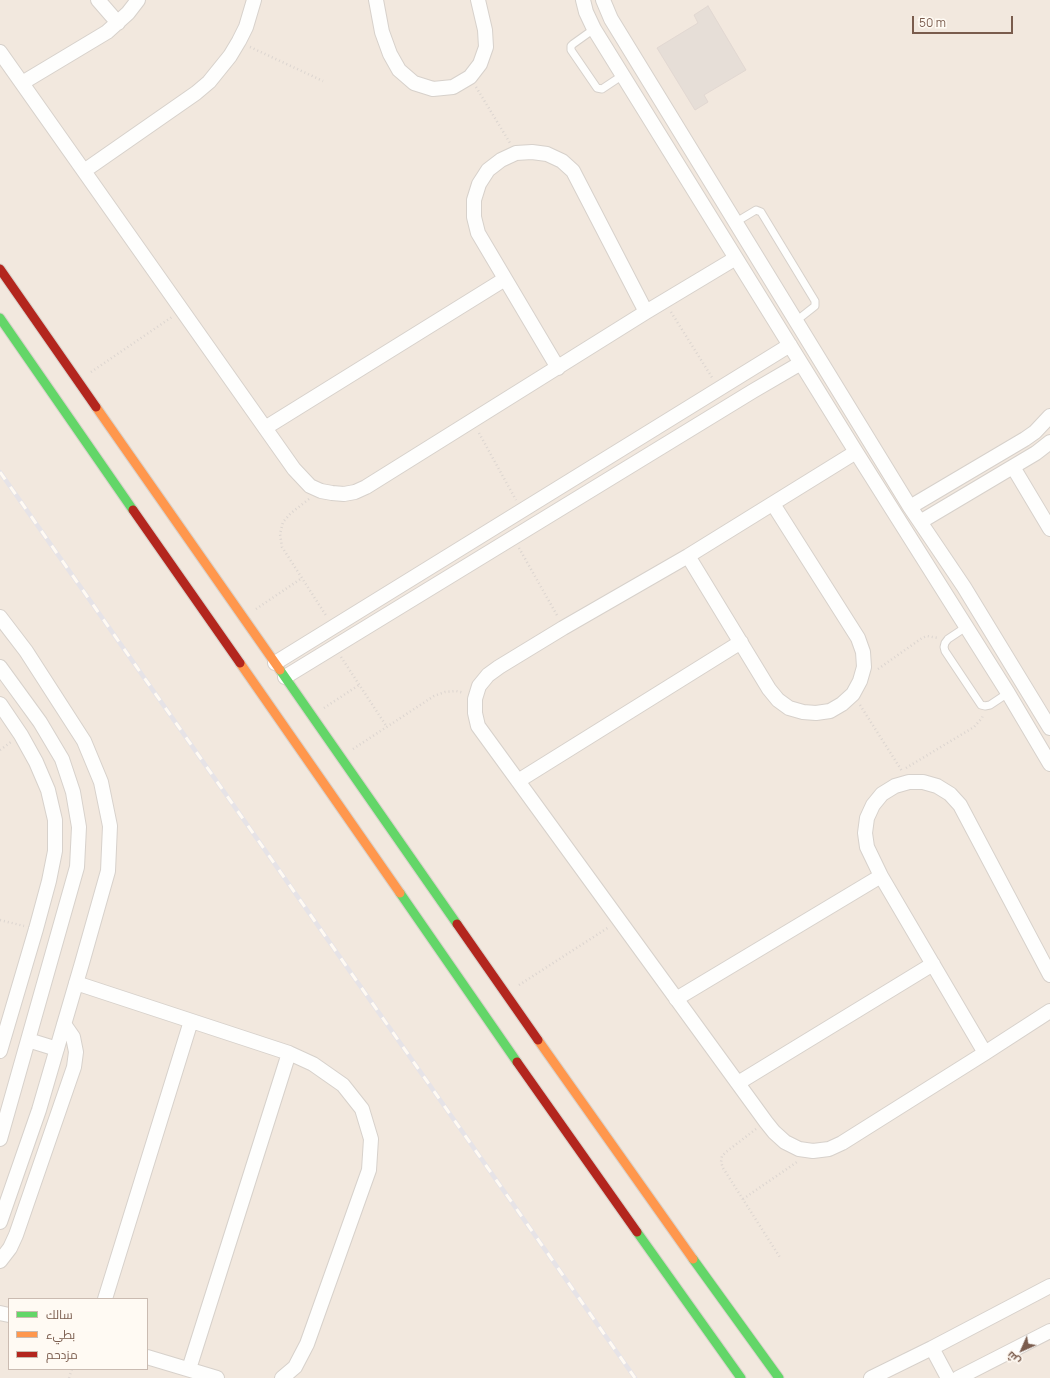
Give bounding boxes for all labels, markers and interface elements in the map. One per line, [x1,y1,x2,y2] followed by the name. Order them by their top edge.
[914,8,1015,34] scale bar
[919,14,946,31] text: 50 m
[8,1298,148,1370] legend
[46,1306,73,1323] text: سالك
[46,1326,75,1343] text: بطيء
[1002,1330,1042,1370] north arrow
[46,1346,78,1363] text: مزدحم
[1003,1349,1023,1369] text: ش

